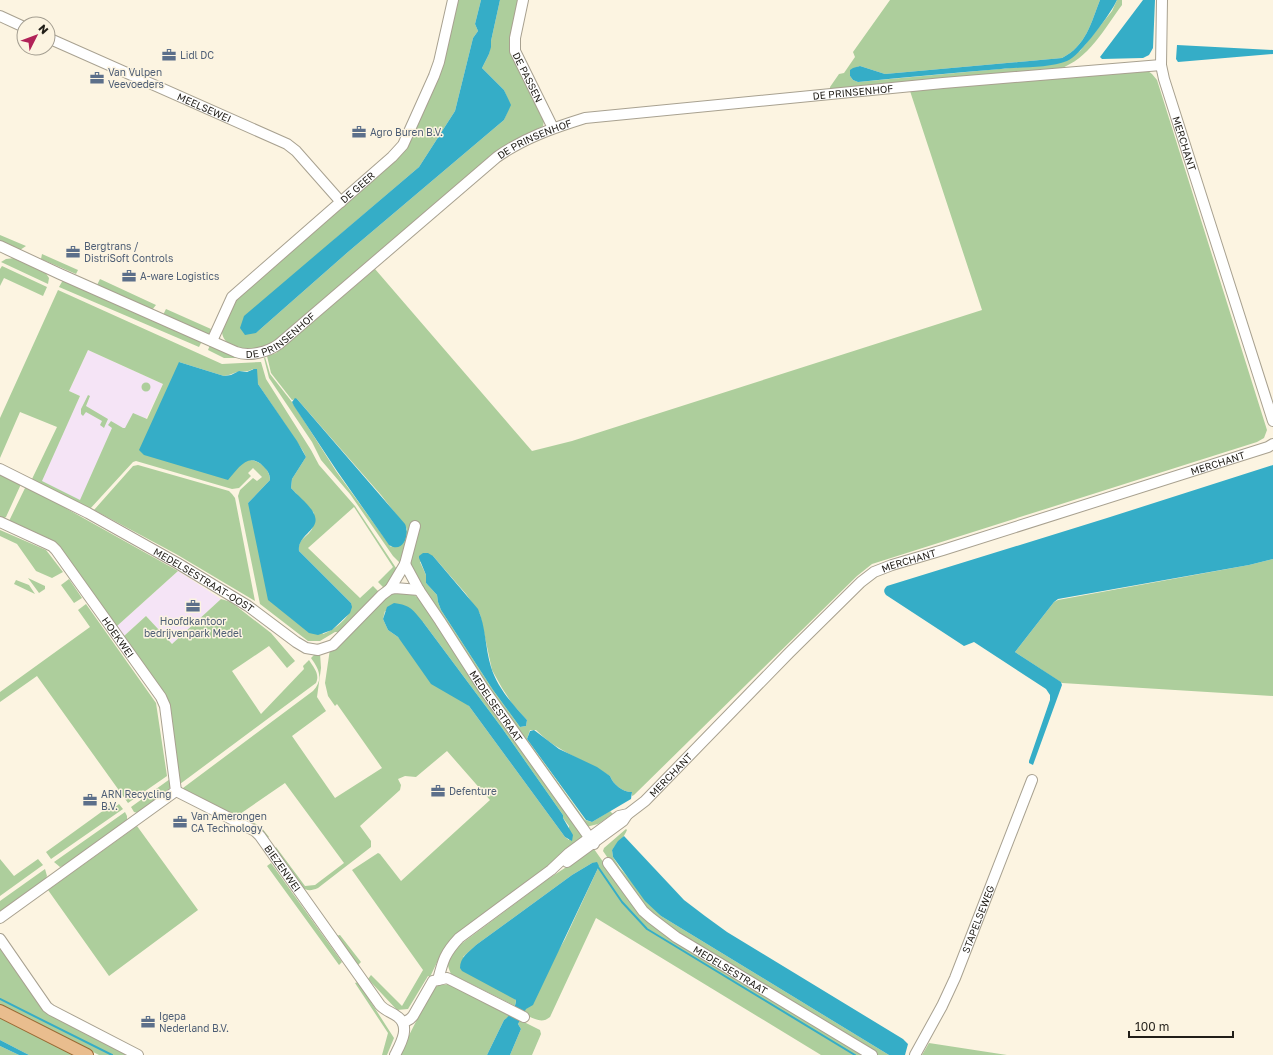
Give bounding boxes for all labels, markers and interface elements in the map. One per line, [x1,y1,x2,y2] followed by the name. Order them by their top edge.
[16,16,56,56] north arrow
[36,22,51,36] text: N
[161,47,177,63] office icon: Lidl DC
[180,49,214,61] place label: Lidl DC
[510,50,545,104] street label: DE PASSEN
[108,66,164,90] place label: Van Vulpen Veevoeders
[89,70,105,86] office icon: Van Vulpen Veevoeders
[812,82,894,102] street label: DE PRINSENHOF
[176,90,233,125] street label: MEELSEWEI
[1170,115,1199,172] street label: MERCHANT
[495,117,573,161] street label: DE PRINSENHOF
[351,124,367,140] office icon: Agro Buren B.V.
[370,126,443,138] place label: Agro Buren B.V.
[338,169,377,205] street label: DE GEER
[84,240,173,264] place label: Bergtrans / DistriSoft Controls
[65,244,81,260] office icon: Bergtrans / DistriSoft Controls
[121,268,137,284] office icon: A-ware Logistics
[140,270,219,282] place label: A-ware Logistics
[245,310,317,360] street label: DE PRINSENHOF
[1189,449,1246,477] street label: MERCHANT
[151,545,256,614] street label: MEDELSESTRAAT-OOST
[880,546,937,575] street label: MERCHANT
[185,598,201,614] office icon: Hoofdkantoor bedrijvenpark Medel
[100,615,137,660] street label: HOEKWEI
[144,615,242,639] place label: Hoofdkantoor bedrijvenpark Medel
[467,668,525,744] street label: MEDELSESTRAAT
[647,750,695,799] street label: MERCHANT
[430,783,446,799] office icon: Defenture
[449,785,497,797] place label: Defenture
[101,788,171,812] place label: ARN Recycling B.V.
[82,792,98,808] office icon: ARN Recycling B.V.
[191,810,267,834] place label: Van Amerongen CA Technology
[172,814,188,830] office icon: Van Amerongen CA Technology
[262,842,303,894] street label: BIEZENWEI
[959,883,997,955] street label: STAPELSEWEG
[691,943,770,997] street label: MEDELSESTRAAT
[159,1010,229,1034] place label: Igepa Nederland B.V.
[1129,1013,1233,1039] scale bar
[140,1014,156,1030] office icon: Igepa Nederland B.V.
[1135,1019,1169,1034] text: 100 m

